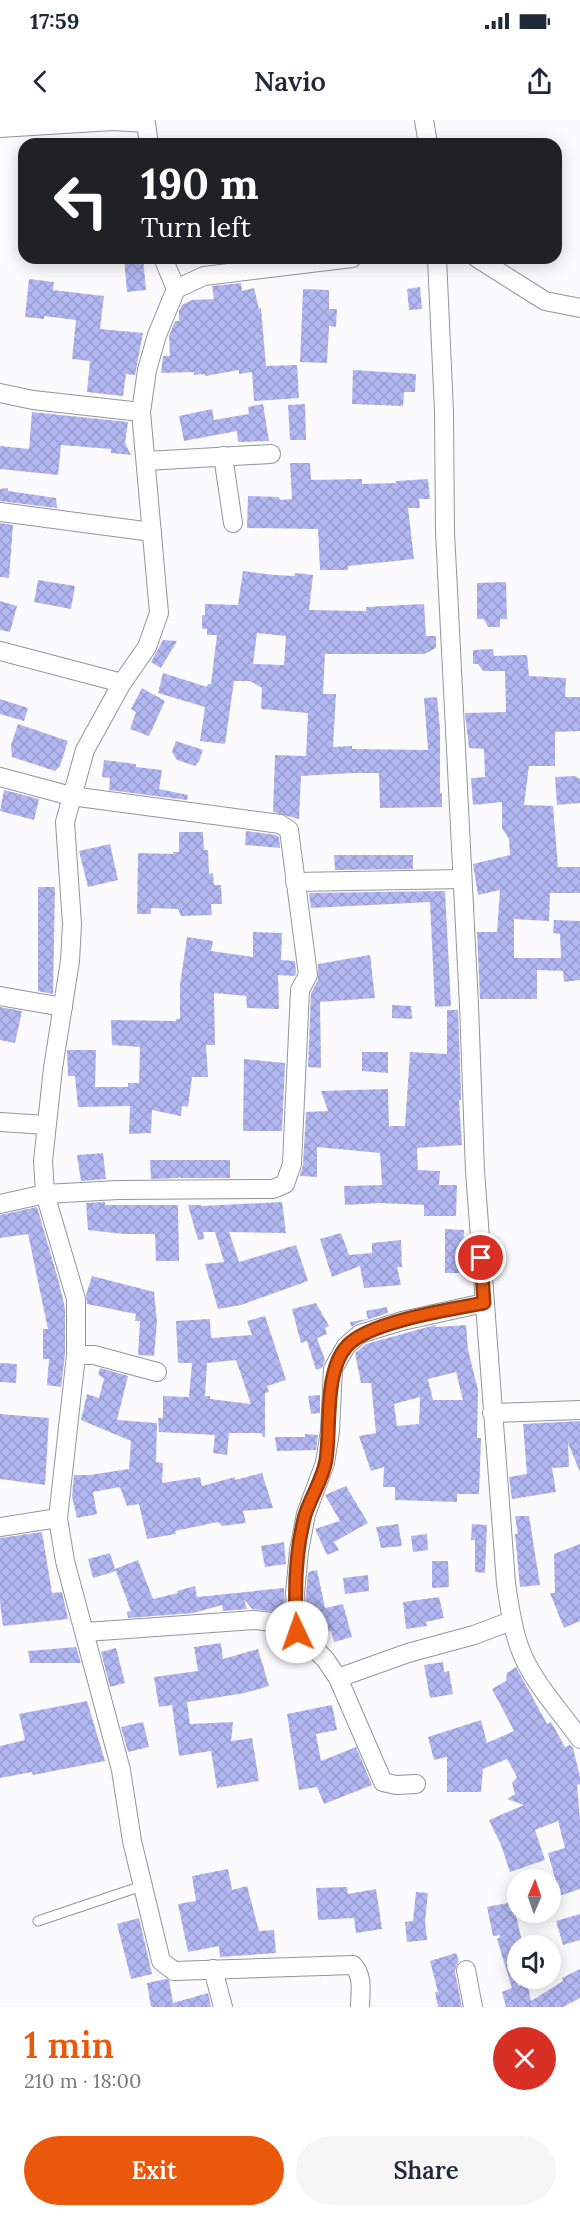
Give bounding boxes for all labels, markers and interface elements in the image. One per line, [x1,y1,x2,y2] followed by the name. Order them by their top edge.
[30,7,79,35] text: 17:59
[254,64,326,98] text: Navio
[24,65,57,98] icon: back
[523,65,556,98] icon: share
[141,157,259,211] text: 190 m
[42,162,120,240] icon: left
[141,210,251,244] text: Turn left
[455,1232,506,1283] pin
[464,1241,497,1274] icon: arrive
[265,1600,329,1664] position arrow
[507,1869,561,1923] north arrow
[507,1869,561,1989] map controls
[507,1935,561,1989] button: sound
[24,2022,114,2068] text: 1 min
[493,2027,556,2090] button: close
[24,2068,141,2093] text: 210 m · 18:00
[24,2136,284,2205] button: Exit
[296,2136,556,2205] button: Share

